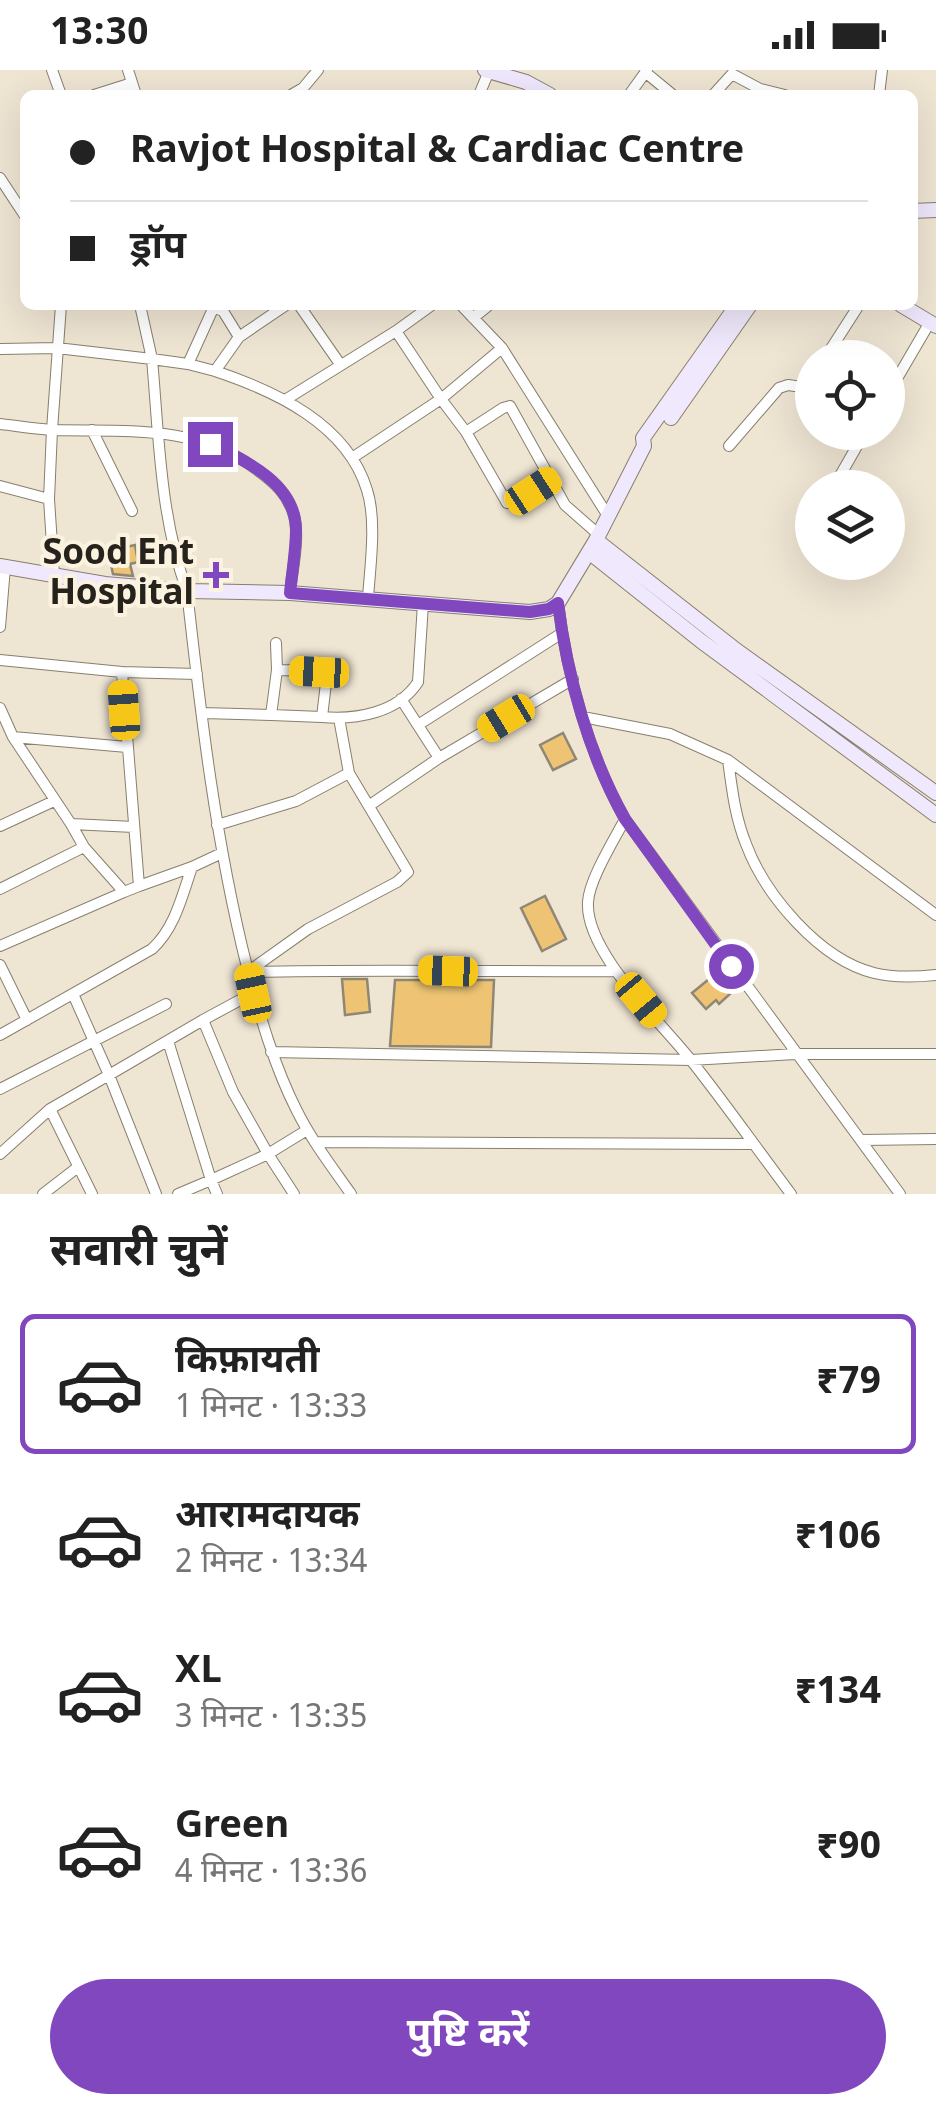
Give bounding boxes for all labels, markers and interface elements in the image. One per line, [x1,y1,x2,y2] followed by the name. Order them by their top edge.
[50,10,149,60] text: 13:30
[130,128,744,178] text: Ravjot Hospital & Cardiac Centre
[130,224,186,274] text: ड्रॉप
[795,340,905,580] map controls
[795,340,905,450] button: locate
[188,422,233,467] route end
[500,462,566,520] car
[795,470,905,580] button: layers
[42,533,194,618] place label: Sood Ent Hospital
[203,562,229,588] marker: Sood Ent Hospital
[288,655,350,689] car
[107,679,141,741] car
[473,690,539,746] car
[709,944,754,989] route start
[417,955,479,987] car
[232,961,274,1025] car
[610,967,672,1033] car
[50,1225,227,1283] text: सवारी चुनें
[175,1338,319,1388] text: किफ़ायती
[55,1339,145,1429] icon: car
[816,1359,881,1409] text: ₹79
[175,1388,367,1430] text: 1 मिनट · 13:33
[175,1493,359,1543] text: आरामदायक
[55,1494,145,1584] icon: car
[795,1514,881,1564] text: ₹106
[175,1543,367,1585] text: 2 मिनट · 13:34
[175,1648,222,1698] text: XL
[55,1649,145,1739] icon: car
[795,1669,881,1719] text: ₹134
[175,1698,367,1740] text: 3 मिनट · 13:35
[175,1803,289,1853] text: Green
[55,1804,145,1894] icon: car
[816,1824,881,1874] text: ₹90
[175,1853,367,1895] text: 4 मिनट · 13:36
[50,1979,886,2094] button: पुष्टि करें

